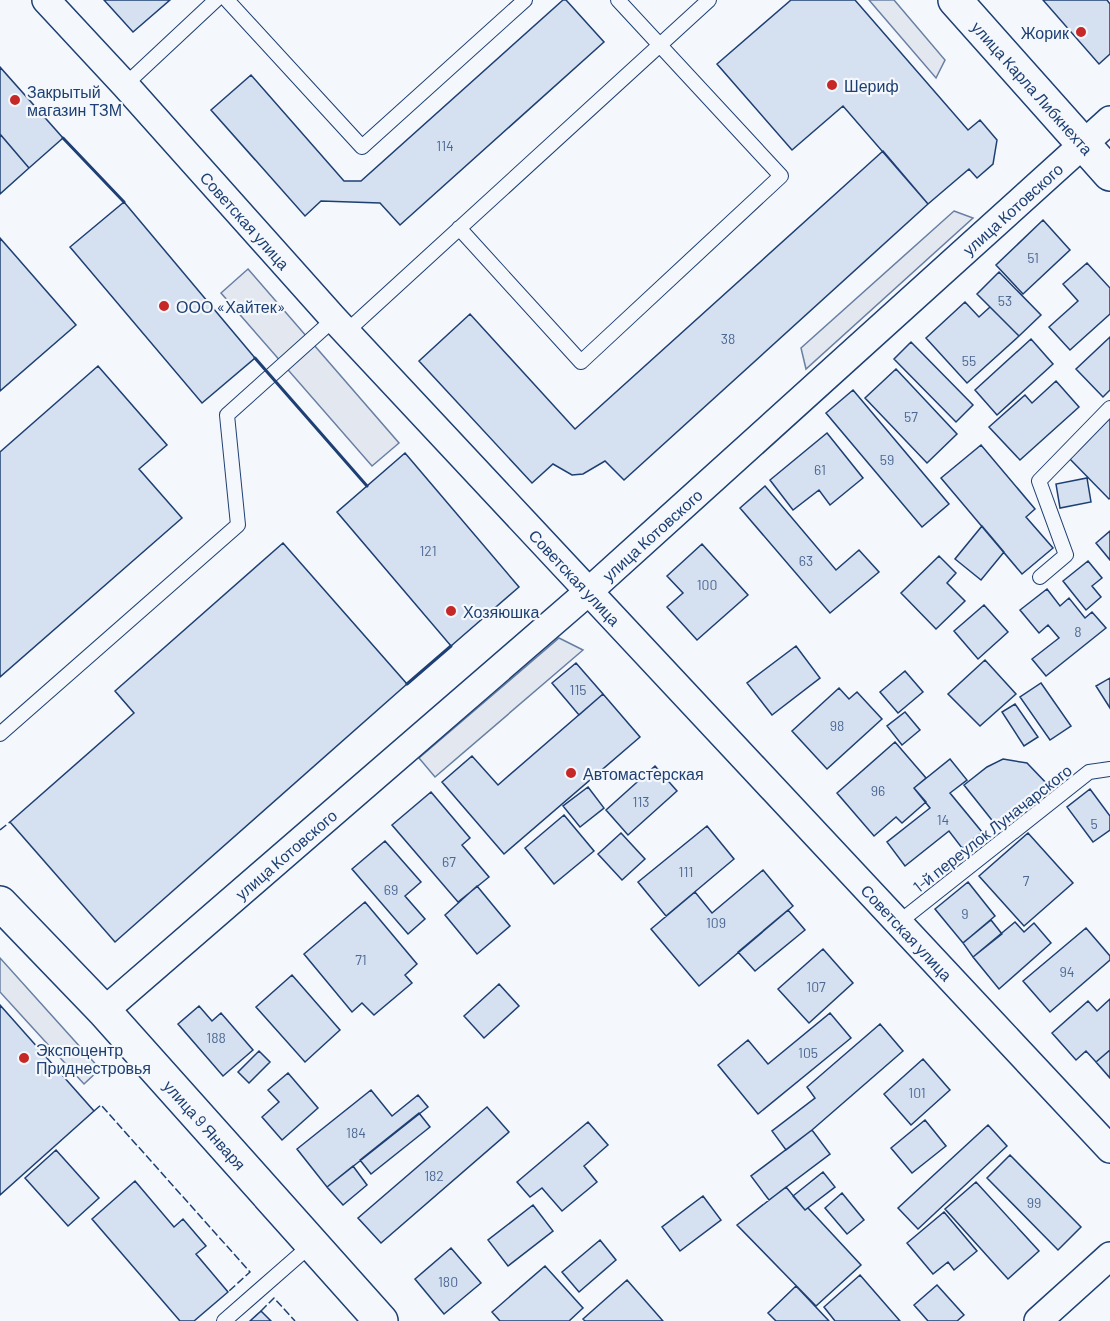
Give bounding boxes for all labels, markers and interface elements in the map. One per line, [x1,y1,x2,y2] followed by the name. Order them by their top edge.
[968,17,1097,158] street label: улица Карла Либкнехта
[1021,23,1070,42] place label: Жорик
[1074,25,1088,39] marker: Жорик
[844,76,899,95] place label: Шериф
[825,78,839,92] marker: Шериф
[27,82,122,119] place label: Закрытый магазин ТЗМ
[8,93,22,107] marker: Закрытый магазин ТЗМ
[436,137,454,154] house number: 114
[958,158,1066,258] street label: улица Котовского
[197,167,294,273] street label: Советская улица
[1027,249,1039,266] house number: 51
[998,292,1012,309] house number: 53
[176,297,285,316] place label: ООО «Хайтек»
[157,299,171,313] marker: ООО «Хайтек»
[721,330,735,347] house number: 38
[962,352,976,369] house number: 55
[904,408,918,425] house number: 57
[880,451,894,468] house number: 59
[814,461,826,478] house number: 61
[598,484,706,584] street label: улица Котовского
[526,525,625,629] street label: Советская улица
[419,542,437,559] house number: 121
[799,552,813,569] house number: 63
[697,576,717,593] house number: 100
[463,602,539,621] place label: Хозяюшка
[444,604,458,618] marker: Хозяюшка
[1074,623,1082,640] house number: 8
[569,681,587,698] house number: 115
[830,717,844,734] house number: 98
[909,760,1075,896] street label: 1-й переулок Луначарского
[583,764,704,783] place label: Автомастерская
[564,766,578,780] marker: Автомастерская
[871,782,885,799] house number: 96
[632,793,650,810] house number: 113
[231,805,340,903] street label: улица Котовского
[937,811,949,828] house number: 14
[1090,815,1098,832] house number: 5
[442,853,456,870] house number: 67
[679,863,693,880] house number: 111
[1023,872,1030,889] house number: 7
[858,880,957,984] street label: Советская улица
[384,881,398,898] house number: 69
[961,905,969,922] house number: 9
[706,914,726,931] house number: 109
[355,951,367,968] house number: 71
[1059,963,1075,980] house number: 94
[806,978,826,995] house number: 107
[206,1029,226,1046] house number: 188
[36,1040,151,1077] place label: Экспоцентр Приднестровья
[798,1044,818,1061] house number: 105
[17,1051,31,1065] marker: Экспоцентр Приднестровья
[160,1076,250,1173] street label: улица 9 Января
[908,1084,926,1101] house number: 101
[346,1124,366,1141] house number: 184
[424,1167,444,1184] house number: 182
[1027,1194,1041,1211] house number: 99
[438,1273,458,1290] house number: 180

